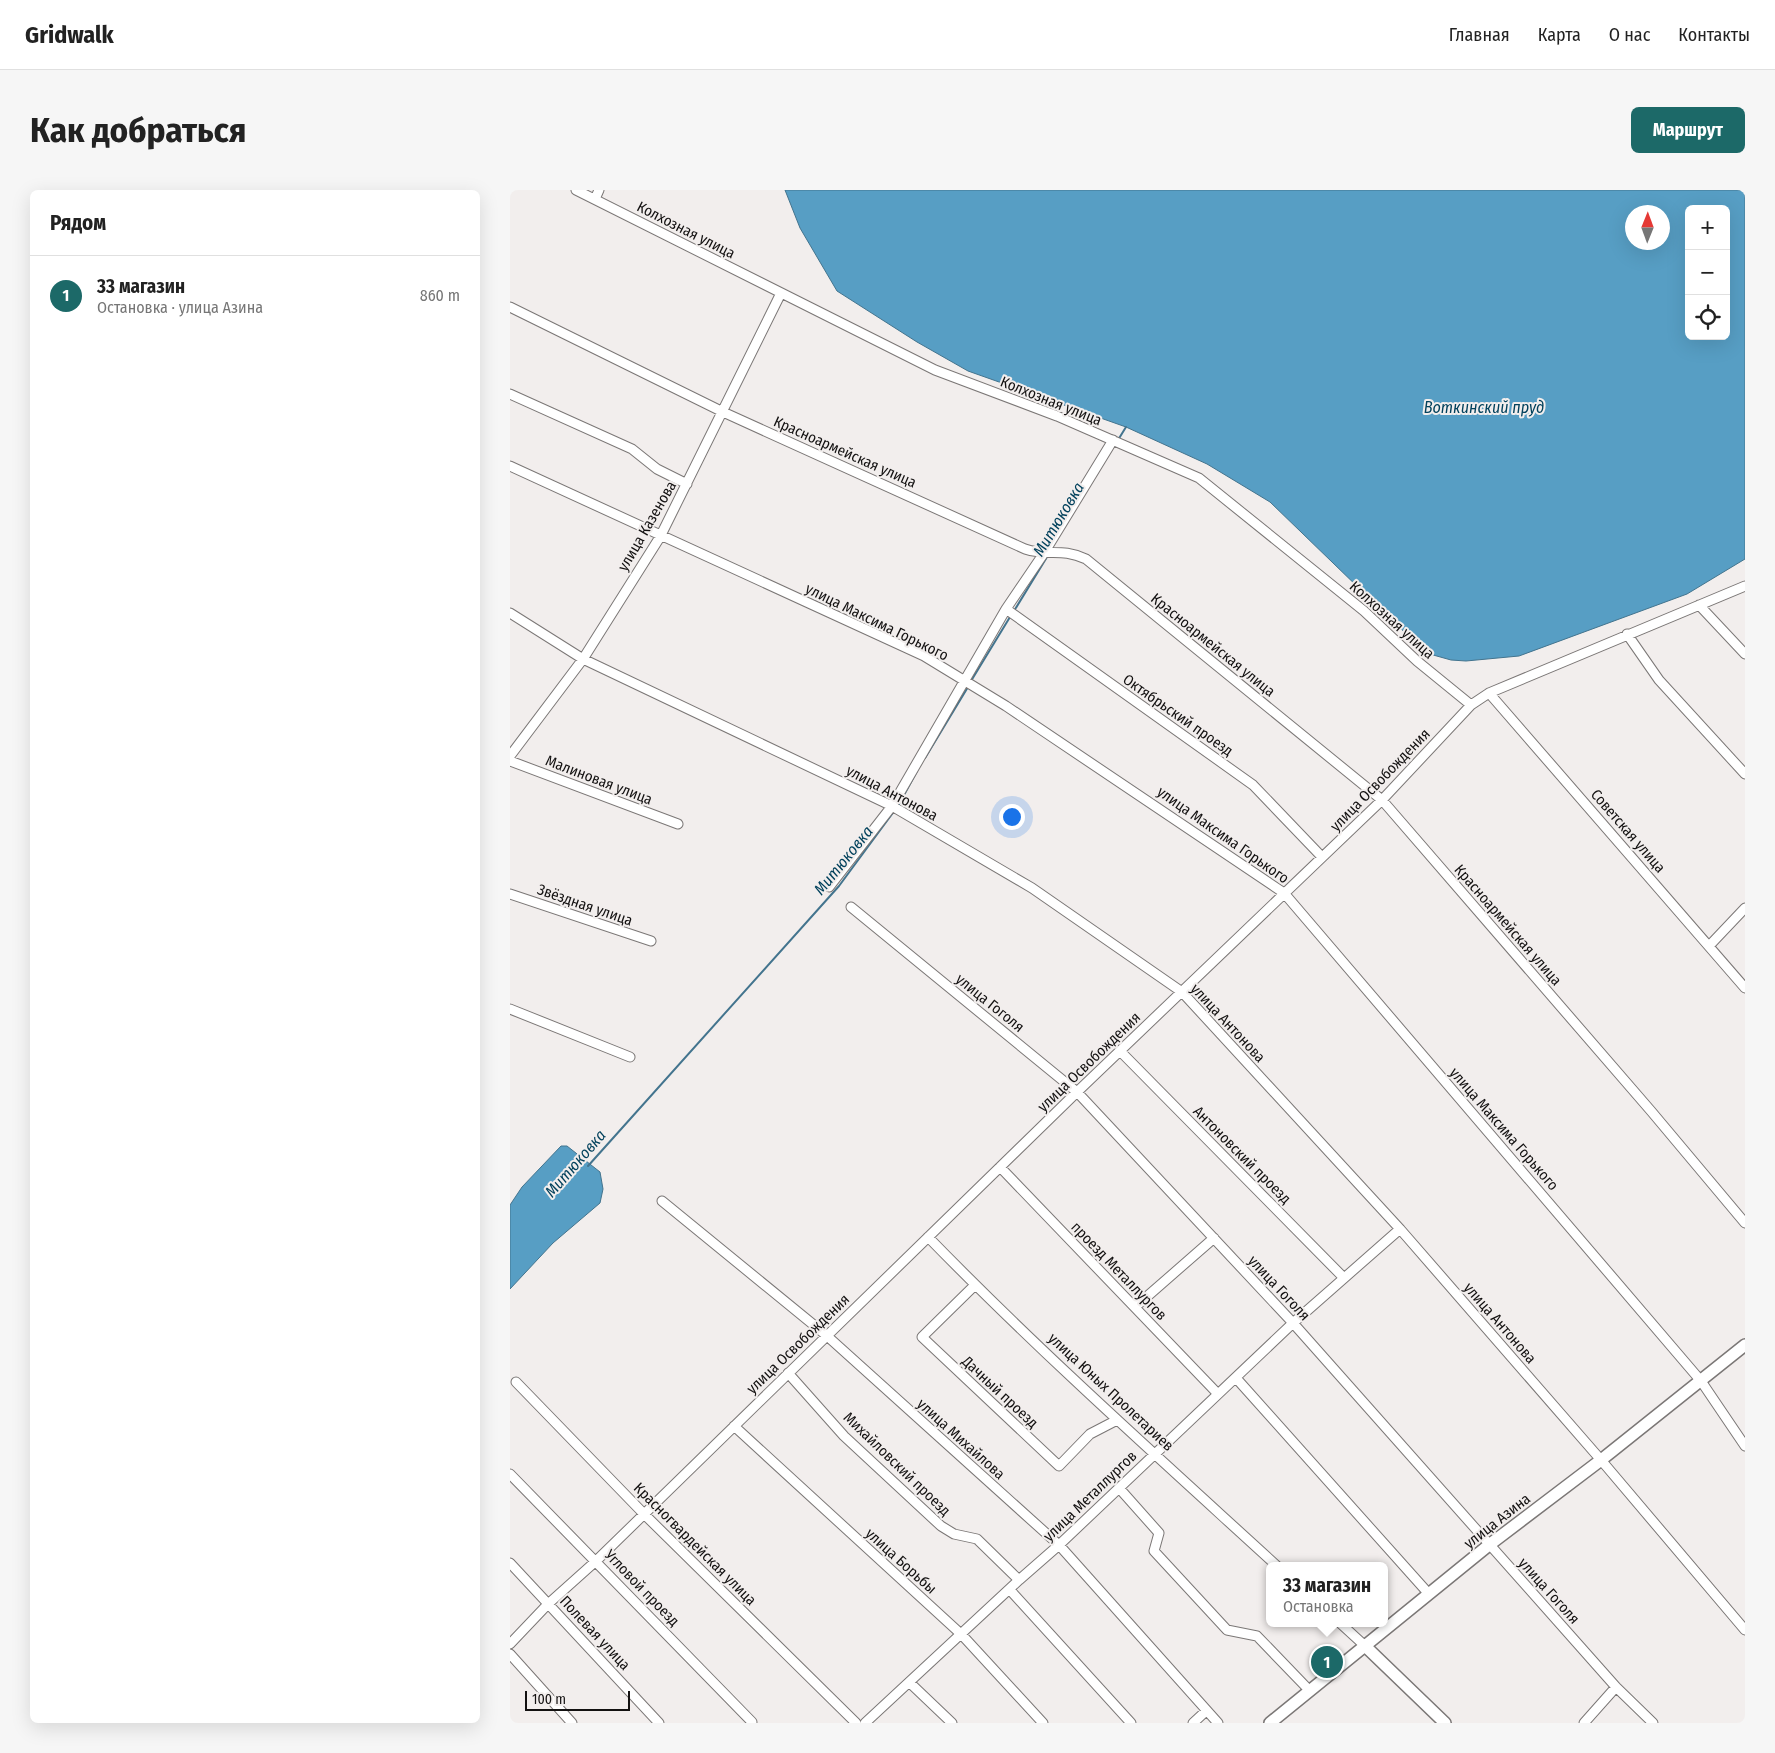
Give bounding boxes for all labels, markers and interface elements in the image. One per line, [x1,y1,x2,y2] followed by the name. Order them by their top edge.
[25,21,114,49] text: Gridwalk
[1449,24,1510,46] text: Главная
[1538,24,1581,46] text: Карта
[1609,24,1650,46] text: О нас
[1678,24,1750,46] text: Контакты
[1631,107,1745,153] button: Маршрут
[30,109,247,151] text: Как добраться
[634,198,738,262] street label: Колхозная улица
[1625,205,1670,250] north arrow
[1685,205,1730,340] map controls
[1685,205,1730,250] button: +
[50,210,106,236] text: Рядом
[1685,250,1730,295] button: −
[97,275,185,298] text: 33 магазин
[63,286,69,305] text: 1
[420,286,460,305] text: 860 m
[1685,295,1730,340] button: locate
[97,298,263,317] text: Остановка · улица Азина
[998,372,1104,430] street label: Колхозная улица
[1424,398,1544,417] water label: Воткинский пруд
[771,412,919,492] street label: Красноармейская улица
[614,478,680,574] street label: улица Казенова
[1029,479,1088,560] water label: Митюковка
[1346,577,1438,663] street label: Колхозная улица
[803,580,952,665] street label: улица Максима Горького
[1147,589,1279,701] street label: Красноармейская улица
[1119,670,1237,760] street label: Октябрьский проезд
[1326,725,1434,835] street label: улица Освобождения
[543,751,655,809] street label: Малиновая улица
[843,761,941,825] street label: улица Антонова
[1154,783,1292,887] street label: улица Максима Горького
[1587,786,1669,876] street label: Советская улица
[999,804,1025,830] your location
[810,822,877,898] water label: Митюковка
[1451,861,1565,989] street label: Красноармейская улица
[535,880,635,930] street label: Звёздная улица
[952,970,1028,1036] street label: улица Гоголя
[1187,980,1269,1066] street label: улица Антонова
[1034,1008,1144,1116] street label: улица Освобождения
[1446,1064,1562,1194] street label: улица Максима Горького
[1189,1102,1295,1208] street label: Антоновский проезд
[541,1126,610,1201] water label: Митюковка
[1067,1218,1171,1324] street label: проезд Металлургов
[1244,1252,1314,1324] street label: улица Гоголя
[1460,1279,1540,1367] street label: улица Антонова
[743,1290,853,1398] street label: улица Освобождения
[1045,1329,1177,1455] street label: улица Юных Пролетариев
[957,1351,1042,1432] street label: Дачный проезд
[913,1395,1009,1483] street label: улица Михайлова
[840,1408,954,1520] street label: Михайловский проезд
[1040,1447,1140,1545] street label: улица Металлургов
[630,1479,760,1609] street label: Красногвардейская улица
[1460,1490,1534,1552] street label: улица Азина
[862,1524,940,1598] street label: улица Борьбы
[600,1545,683,1630] street label: Угловой проезд
[1515,1554,1583,1628] street label: улица Гоголя
[1266,1562,1388,1627] popup
[1283,1574,1371,1597] text: 33 магазин
[556,1592,634,1674] street label: Полевая улица
[1283,1597,1354,1616] text: Остановка
[1311,1643,1343,1681] pin: 1
[525,1688,630,1711] scale bar
[532,1691,566,1708] text: 100 m

